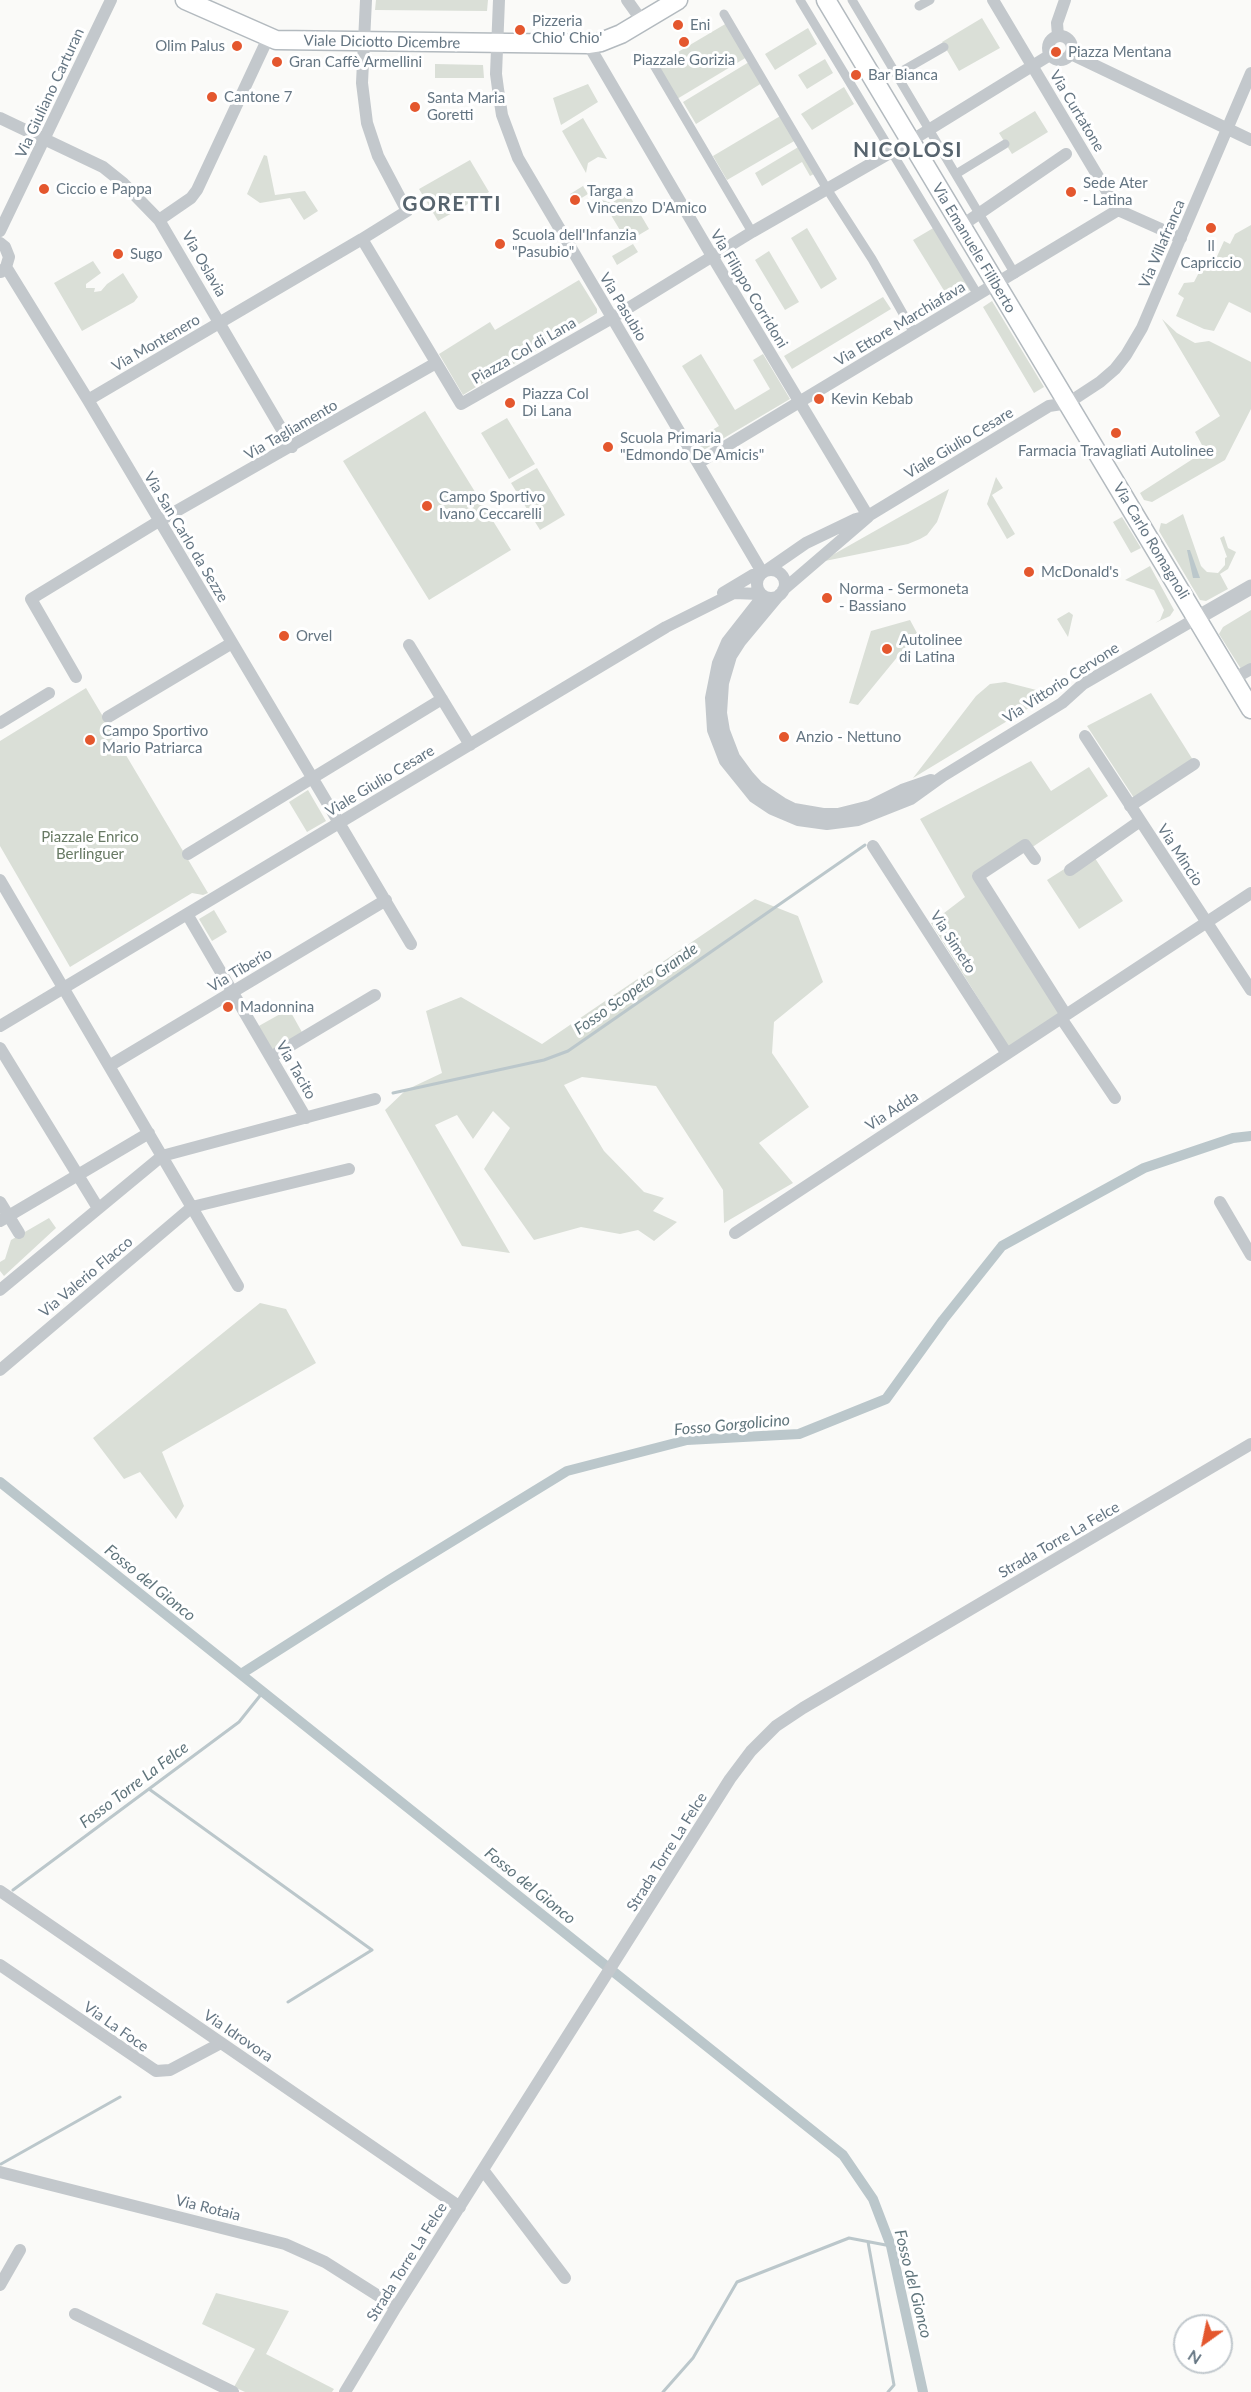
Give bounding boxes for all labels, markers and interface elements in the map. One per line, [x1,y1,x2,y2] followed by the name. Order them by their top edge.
[532,12,602,47] place label: Pizzeria Chio' Chio'
[690,16,710,34] place label: Eni
[671,18,685,32] marker: Eni
[513,23,527,37] marker: Pizzeria Chio' Chio'
[12,25,88,161] street label: Via Giuliano Carturan
[304,32,460,52] street label: Viale Diciotto Dicembre
[677,35,691,49] marker: Piazzale Gorizia
[155,37,225,55] place label: Olim Palus
[230,39,244,53] marker: Olim Palus
[1068,43,1171,61] place label: Piazza Mentana
[1049,45,1063,59] marker: Piazza Mentana
[633,51,735,69] place label: Piazzale Gorizia
[289,53,422,71] place label: Gran Caffè Armellini
[270,55,284,69] marker: Gran Caffè Armellini
[868,66,938,84] place label: Bar Bianca
[1046,67,1108,155] street label: Via Curtatone
[849,68,863,82] marker: Bar Bianca
[224,88,292,106] place label: Cantone 7
[427,89,505,124] place label: Santa Maria Goretti
[205,90,219,104] marker: Cantone 7
[408,100,422,114] marker: Santa Maria Goretti
[853,137,963,163] district label: NICOLOSI
[1083,174,1148,209] place label: Sede Ater - Latina
[56,180,152,198] place label: Ciccio e Pappa
[928,180,1020,316] street label: Via Emanuele Filiberto
[37,182,51,196] marker: Ciccio e Pappa
[587,182,707,217] place label: Targa a Vincenzo D'Amico
[1064,185,1078,199] marker: Sede Ater - Latina
[402,191,502,217] district label: GORETTI
[568,193,582,207] marker: Targa a Vincenzo D'Amico
[1135,197,1189,291] street label: Via Villafranca
[1204,221,1218,235] marker: Il Capriccio
[512,226,637,261] place label: Scuola dell'Infanzia "Pasubio"
[706,226,792,352] street label: Via Filippo Corridoni
[178,228,230,300] street label: Via Oslavia
[493,237,507,251] marker: Scuola dell'Infanzia "Pasubio"
[1180,237,1242,272] place label: Il Capriccio
[130,245,163,263] place label: Sugo
[111,247,125,261] marker: Sugo
[596,270,650,344] street label: Via Pasubio
[831,278,969,370] street label: Via Ettore Marchiafava
[109,311,203,375] street label: Via Montenero
[469,314,579,388] street label: Piazza Col di Lana
[522,385,589,420] place label: Piazza Col Di Lana
[831,390,913,408] place label: Kevin Kebab
[812,392,826,406] marker: Kevin Kebab
[241,396,341,464] street label: Via Tagliamento
[503,396,517,410] marker: Piazza Col Di Lana
[901,403,1017,483] street label: Viale Giulio Cesare
[1109,426,1123,440] marker: Farmacia Travagliati Autolinee
[620,429,764,464] place label: Scuola Primaria "Edmondo De Amicis"
[601,440,615,454] marker: Scuola Primaria "Edmondo De Amicis"
[1018,442,1214,460] place label: Farmacia Travagliati Autolinee
[140,469,232,605] street label: Via San Carlo da Sezze
[1109,479,1193,603] street label: Via Carlo Romagnoli
[439,488,545,523] place label: Campo Sportivo Ivano Ceccarelli
[420,499,434,513] marker: Campo Sportivo Ivano Ceccarelli
[1041,563,1119,581] place label: McDonald's
[1022,565,1036,579] marker: McDonald's
[839,580,969,615] place label: Norma - Sermoneta - Bassiano
[820,591,834,605] marker: Norma - Sermoneta - Bassiano
[296,627,332,645] place label: Orvel
[277,629,291,643] marker: Orvel
[899,631,963,666] place label: Autolinee di Latina
[1000,639,1122,727] street label: Via Vittorio Cervone
[880,642,894,656] marker: Autolinee di Latina
[102,722,208,757] place label: Campo Sportivo Mario Patriarca
[796,728,901,746] place label: Anzio - Nettuno
[777,730,791,744] marker: Anzio - Nettuno
[83,733,97,747] marker: Campo Sportivo Mario Patriarca
[322,741,438,821] street label: Viale Giulio Cesare
[1153,821,1207,889] street label: Via Mincio
[41,828,139,863] park label: Piazzale Enrico Berlinguer
[926,907,980,977] street label: Via Simeto
[570,939,702,1039] water label: Fosso Scopeto Grande
[205,944,275,996] street label: Via Tiberio
[240,998,314,1016] place label: Madonnina
[221,1000,235,1014] marker: Madonnina
[272,1038,320,1102] street label: Via Tacito
[862,1087,922,1135] street label: Via Adda
[36,1233,136,1321] street label: Via Valerio Flacco
[673,1410,791,1440] water label: Fosso Gorgolicino
[995,1498,1123,1582] street label: Strada Torre La Felce
[101,1541,199,1625] water label: Fosso del Gionco
[76,1738,192,1832] water label: Fosso Torre La Felce
[623,1789,711,1915] street label: Strada Torre La Felce
[481,1844,579,1928] water label: Fosso del Gionco
[80,1998,152,2056] street label: Via La Foce
[200,2006,276,2066] street label: Via Idrovora
[174,2191,242,2225] street label: Via Rotaia
[363,2199,451,2325] street label: Strada Torre La Felce
[890,2228,936,2340] water label: Fosso del Gionco
[1173,2314,1233,2374] north arrow
[1184,2347,1204,2369] text: N

